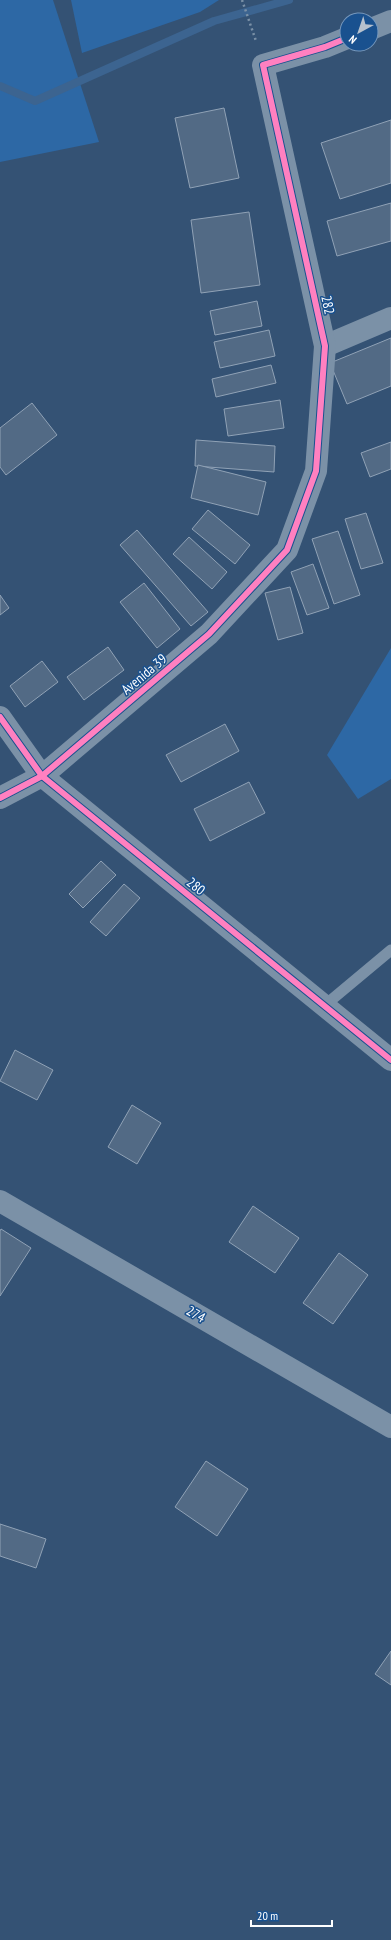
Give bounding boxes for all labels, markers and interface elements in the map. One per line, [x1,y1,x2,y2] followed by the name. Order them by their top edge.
[339,12,379,52] north arrow
[346,32,359,47] text: N
[317,294,339,316] street label: 282
[118,650,170,698] street label: Avenida 39
[183,873,209,899] street label: 280
[183,1301,209,1327] street label: 274
[251,1902,332,1928] scale bar
[257,1908,278,1923] text: 20 m

